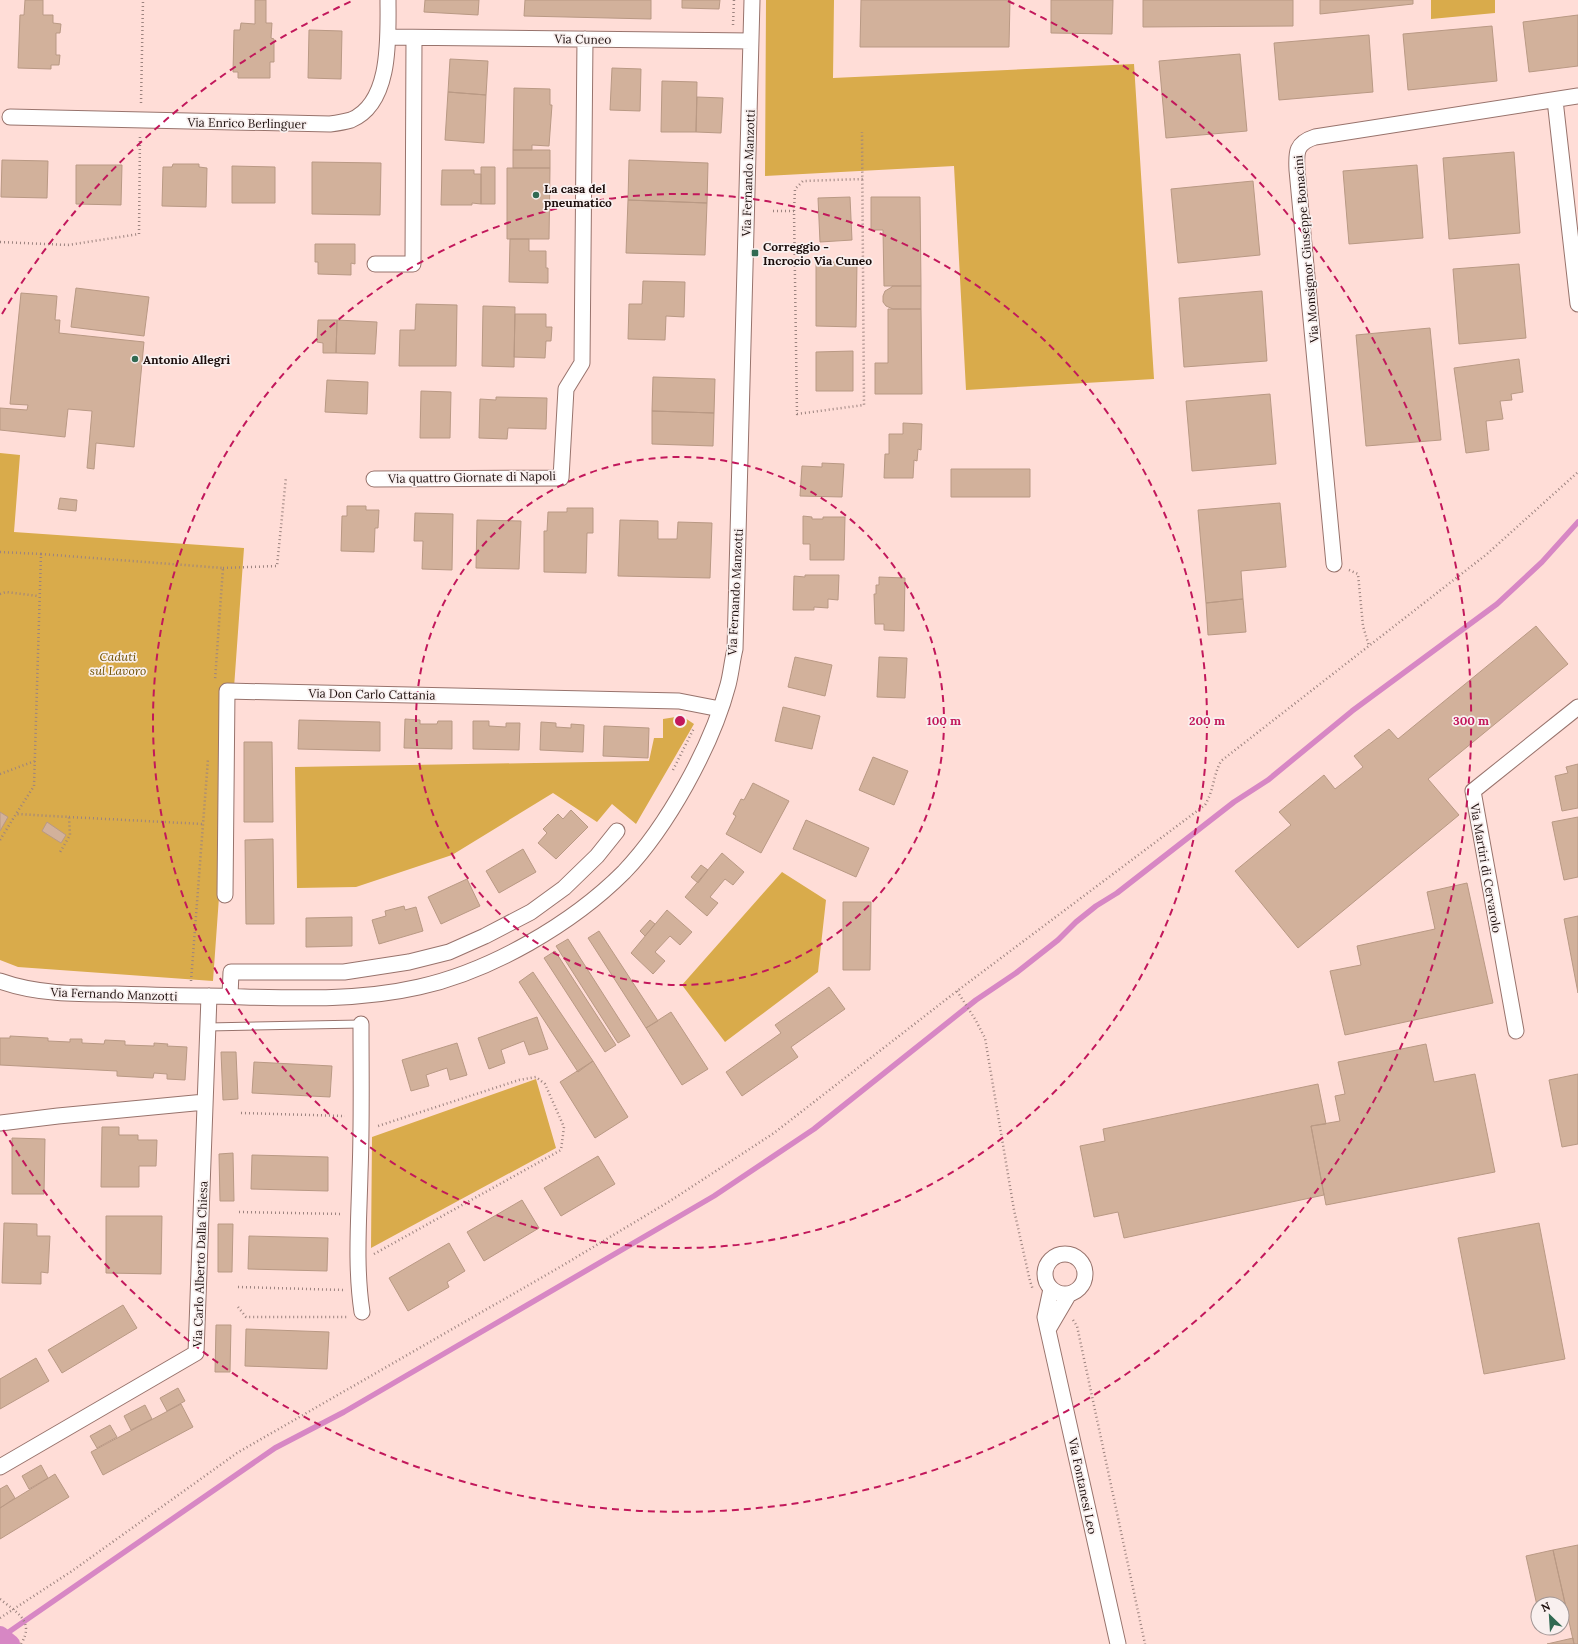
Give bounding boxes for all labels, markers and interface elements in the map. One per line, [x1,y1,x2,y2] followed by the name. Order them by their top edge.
[554,31,611,47] street label: Via Cuneo
[738,109,758,238] street label: Via Fernando Manzotti
[187,114,307,132] street label: Via Enrico Berlinguer
[1290,155,1322,344] street label: Via Monsignor Giuseppe Bonacini
[544,181,612,210] place label: La casa del pneumatico
[531,190,541,200] marker: La casa del pneumatico
[763,239,872,268] place label: Correggio - Incrocio Via Cuneo
[750,248,760,258] marker: Correggio - Incrocio Via Cuneo
[143,352,230,367] place label: Antonio Allegri
[130,354,140,364] marker: Antonio Allegri
[387,468,556,486] street label: Via quattro Giornate di Napoli
[724,528,746,657] street label: Via Fernando Manzotti
[90,649,146,678] park label: Caduti sul Lavoro
[307,685,436,703] street label: Via Don Carlo Cattania
[927,713,961,728] text: 100 m
[1189,713,1225,728] text: 200 m
[1453,713,1489,728] text: 300 m
[673,714,687,728] centre of rings
[1467,801,1505,934] street label: Via Martiri di Cervarolo
[49,984,178,1004] street label: Via Fernando Manzotti
[190,1181,210,1348] street label: Via Carlo Alberto Dalla Chiesa
[1065,1435,1101,1536] street label: Via Fontanesi Leo
[1530,1596,1570,1636] north arrow
[1539,1599,1553,1615] text: N

